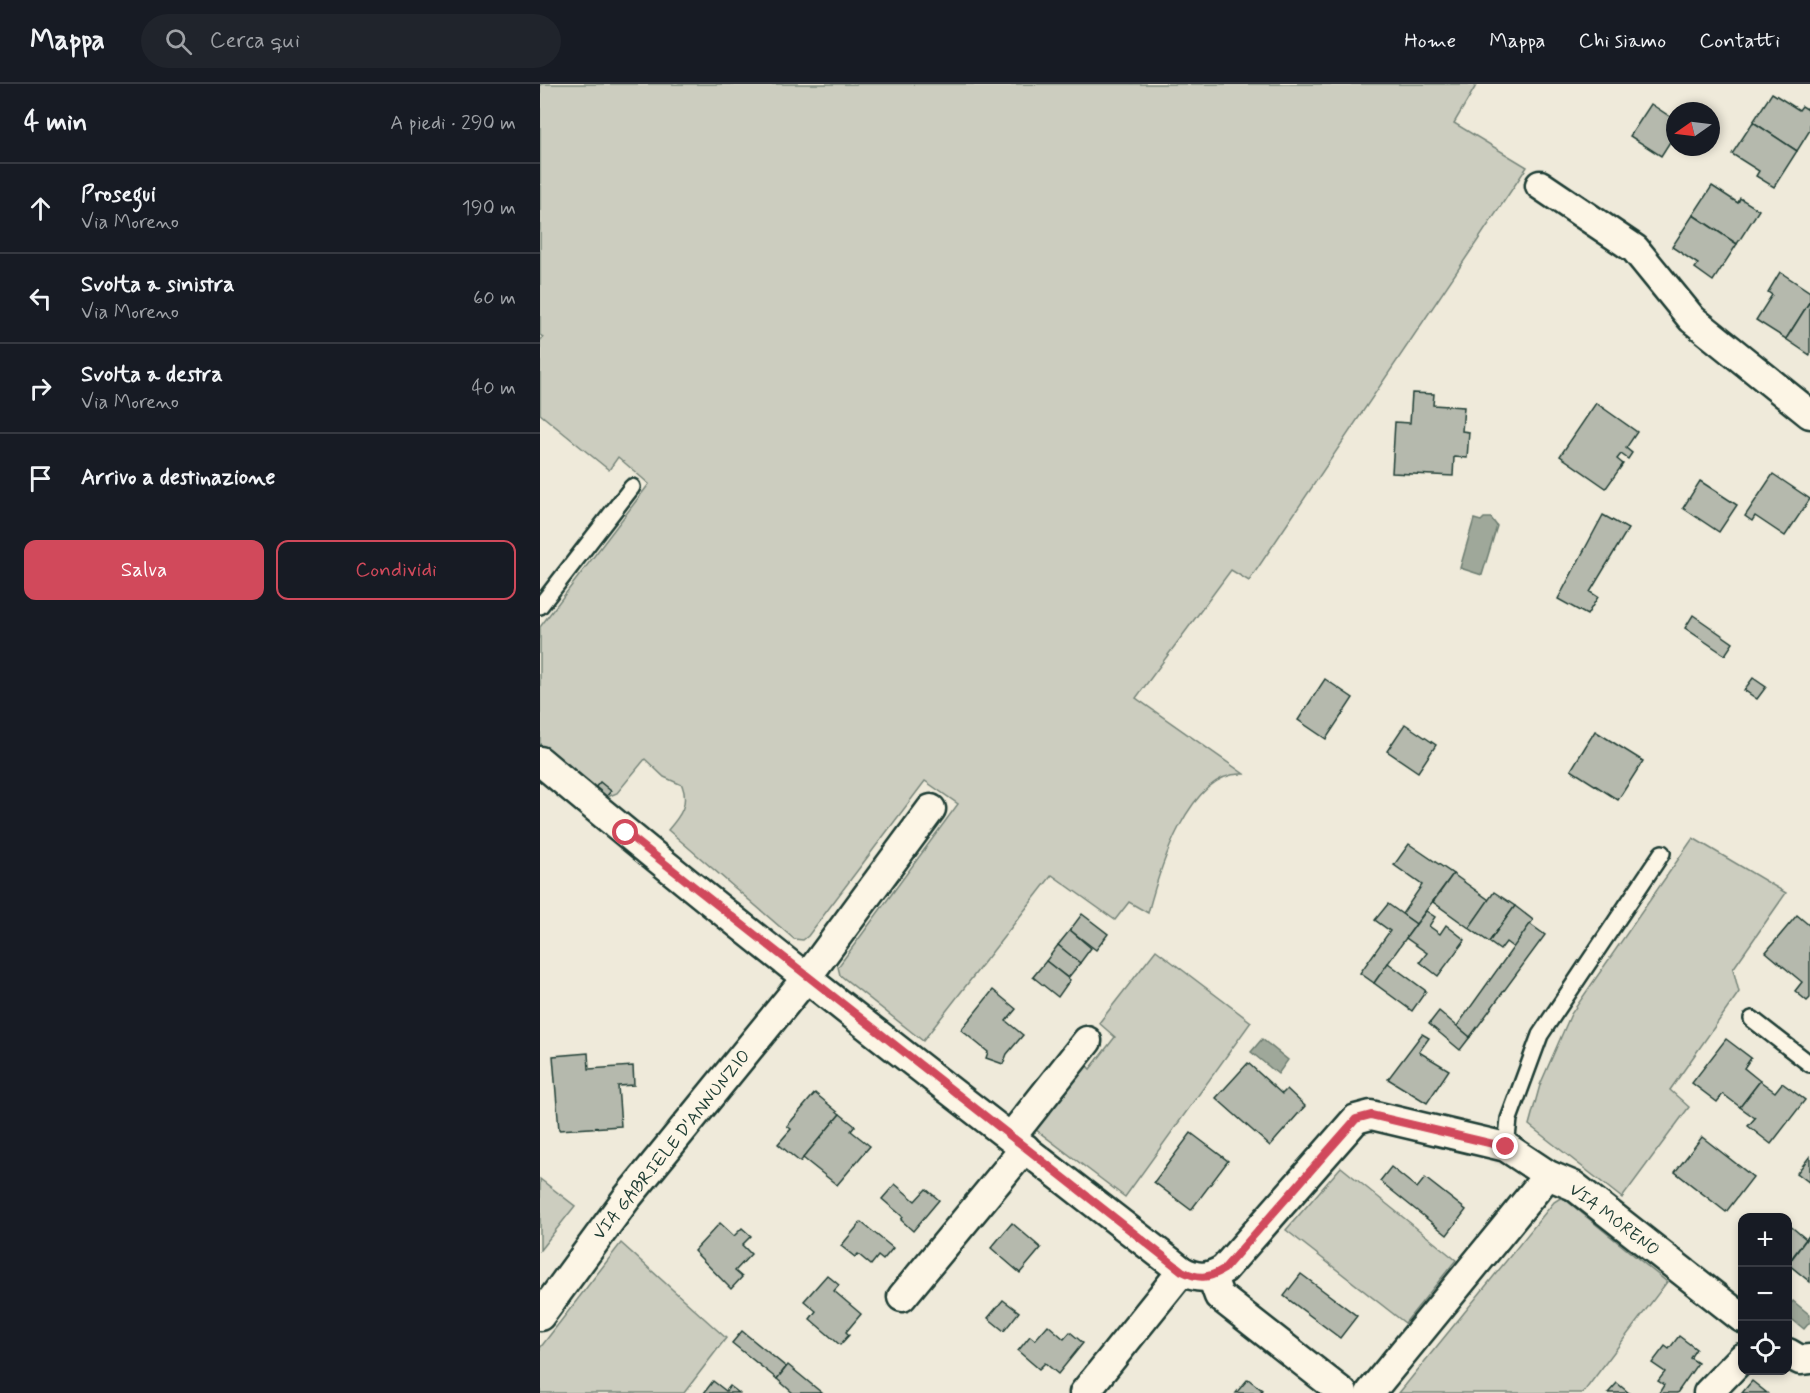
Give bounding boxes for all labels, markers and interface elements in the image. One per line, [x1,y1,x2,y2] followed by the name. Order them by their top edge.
[141,14,561,68] search box
[30,23,105,60] text: Mappa
[162,25,195,58] icon: search
[210,27,300,55] text: Cerca qui
[1404,27,1456,55] text: Home
[1489,27,1545,55] text: Mappa
[1578,27,1666,55] text: Chi siamo
[1699,27,1780,55] text: Contatti
[1666,102,1720,156] north arrow
[24,106,87,140] text: 4 min
[390,110,516,137] text: A piedi · 290 m
[81,181,156,209] text: Prosegui
[24,192,57,225] icon: ahead
[462,195,516,222] text: 190 m
[81,209,179,236] text: Via Moreno
[81,271,235,299] text: Svolta a sinistra
[24,282,57,315] icon: left
[473,285,516,312] text: 60 m
[81,299,179,326] text: Via Moreno
[81,361,223,389] text: Svolta a destra
[24,372,57,405] icon: right
[472,375,516,402] text: 40 m
[81,389,179,416] text: Via Moreno
[24,462,57,495] icon: arrive
[81,464,275,492] text: Arrivo a destinazione
[24,540,264,600] button: Salva
[276,540,516,600] button: Condividi
[612,819,638,845] route start
[588,1045,756,1245] street label: VIA GABRIELE D'ANNUNZIO
[1492,1133,1518,1159] route end
[1564,1178,1664,1262] street label: VIA MORENO
[1738,1213,1792,1375] map controls
[1738,1213,1792,1267] button: +
[1738,1267,1792,1321] button: −
[1738,1321,1792,1375] button: locate

